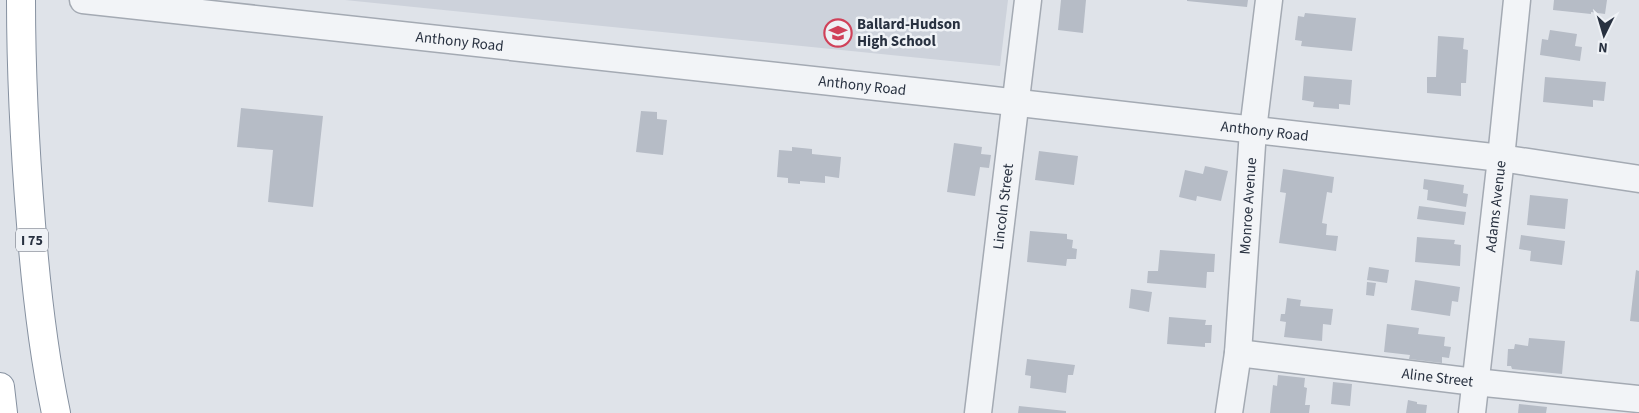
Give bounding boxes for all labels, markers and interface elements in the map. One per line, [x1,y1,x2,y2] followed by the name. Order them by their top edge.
[1579,10,1629,60] north arrow
[857,14,961,52] place label: Ballard-Hudson High School
[823,18,853,48] school or university icon: Ballard-Hudson High School
[415,27,505,57] street label: Anthony Road
[1597,37,1608,57] text: N
[817,71,907,101] street label: Anthony Road
[1220,116,1310,147] street label: Anthony Road
[1235,157,1262,255] street label: Monroe Avenue
[1480,159,1512,253] street label: Adams Avenue
[988,162,1019,251] street label: Lincoln Street
[16,228,48,252] road number: I 75
[1400,363,1474,393] street label: Aline Street

